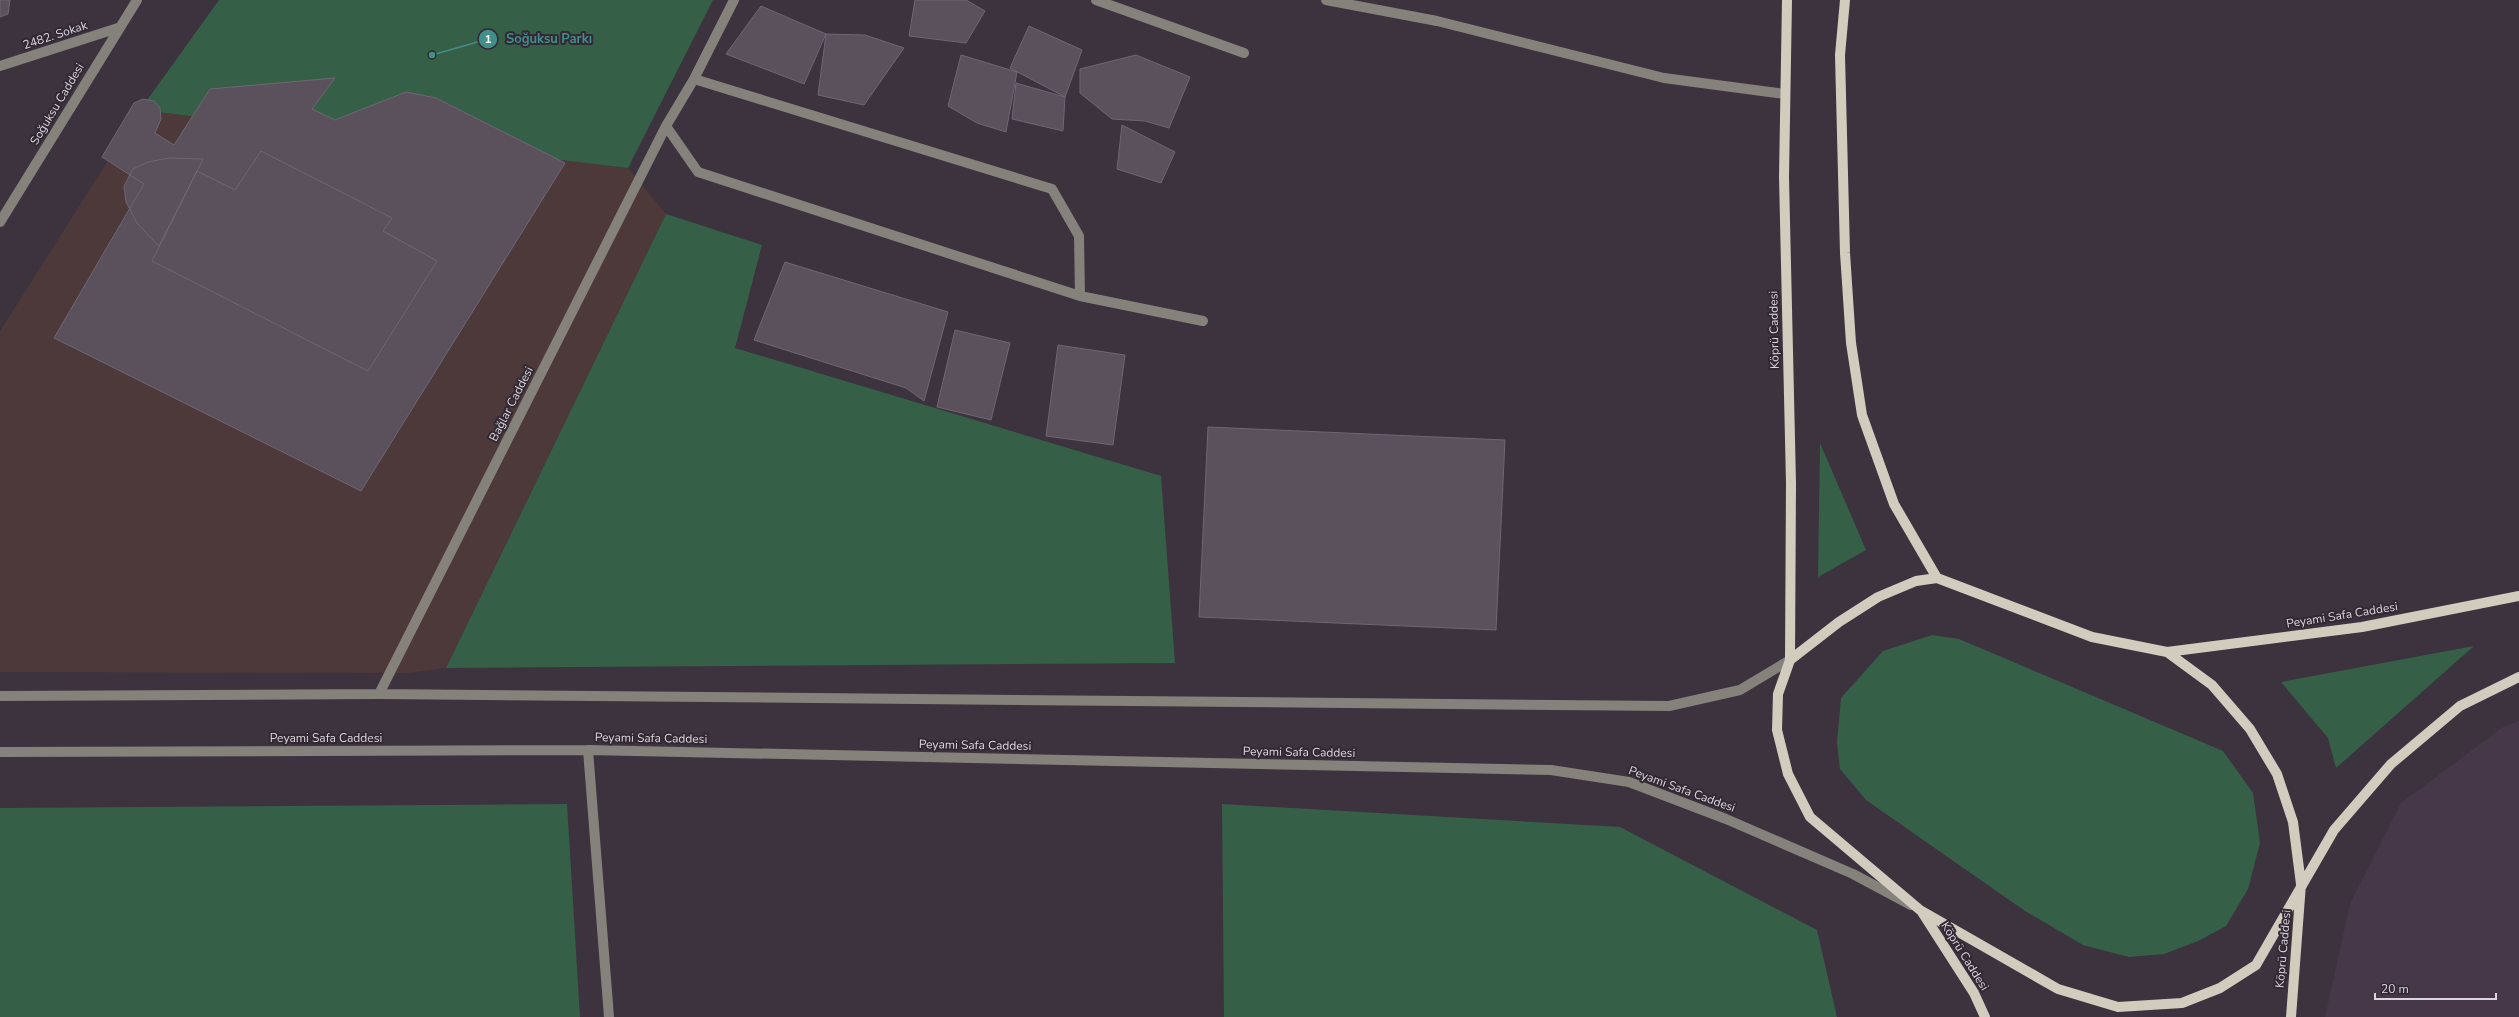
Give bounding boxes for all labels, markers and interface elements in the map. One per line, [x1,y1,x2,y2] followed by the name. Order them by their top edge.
[21,17,90,53] street label: 2482. Sokak
[478,26,600,51] callout: Soğuksu Parkı
[506,30,592,48] text: Soğuksu Parkı
[484,31,492,47] text: 1
[26,60,88,148] street label: Soğuksu Caddesi
[1765,291,1783,369] street label: Köprü Caddesi
[485,364,537,444] street label: Bağlar Caddesi
[2285,598,2399,632] street label: Peyami Safa Caddesi
[595,729,707,747] street label: Peyami Safa Caddesi
[270,730,382,746] street label: Peyami Safa Caddesi
[919,736,1031,754] street label: Peyami Safa Caddesi
[1243,743,1355,761] street label: Peyami Safa Caddesi
[1626,762,1738,816] street label: Peyami Safa Caddesi
[2272,909,2294,989] street label: Köprü Caddesi
[1937,919,1993,993] street label: Köprü Caddesi
[2375,975,2496,1001] scale bar
[2381,981,2409,997] text: 20 m

